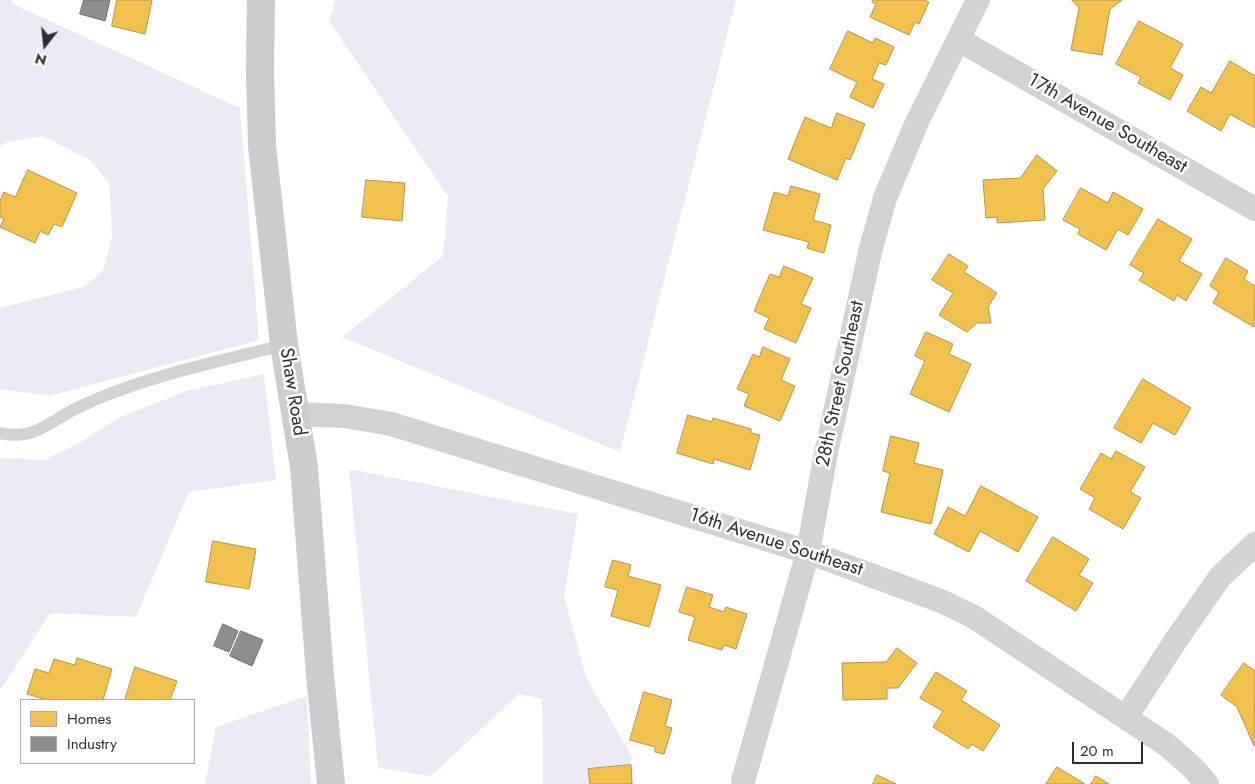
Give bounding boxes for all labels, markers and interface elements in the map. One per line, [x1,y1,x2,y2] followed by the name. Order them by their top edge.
[20,20,70,70] north arrow
[33,48,49,71] text: N
[1023,69,1191,179] street label: 17th Avenue Southeast
[812,299,870,469] street label: 28th Street Southeast
[274,346,310,438] street label: Shaw Road
[686,504,866,582] street label: 16th Avenue Southeast
[20,699,195,764] legend
[67,708,111,730] text: Homes
[1075,732,1146,764] scale bar
[67,733,117,755] text: Industry
[1080,740,1114,762] text: 20 m

